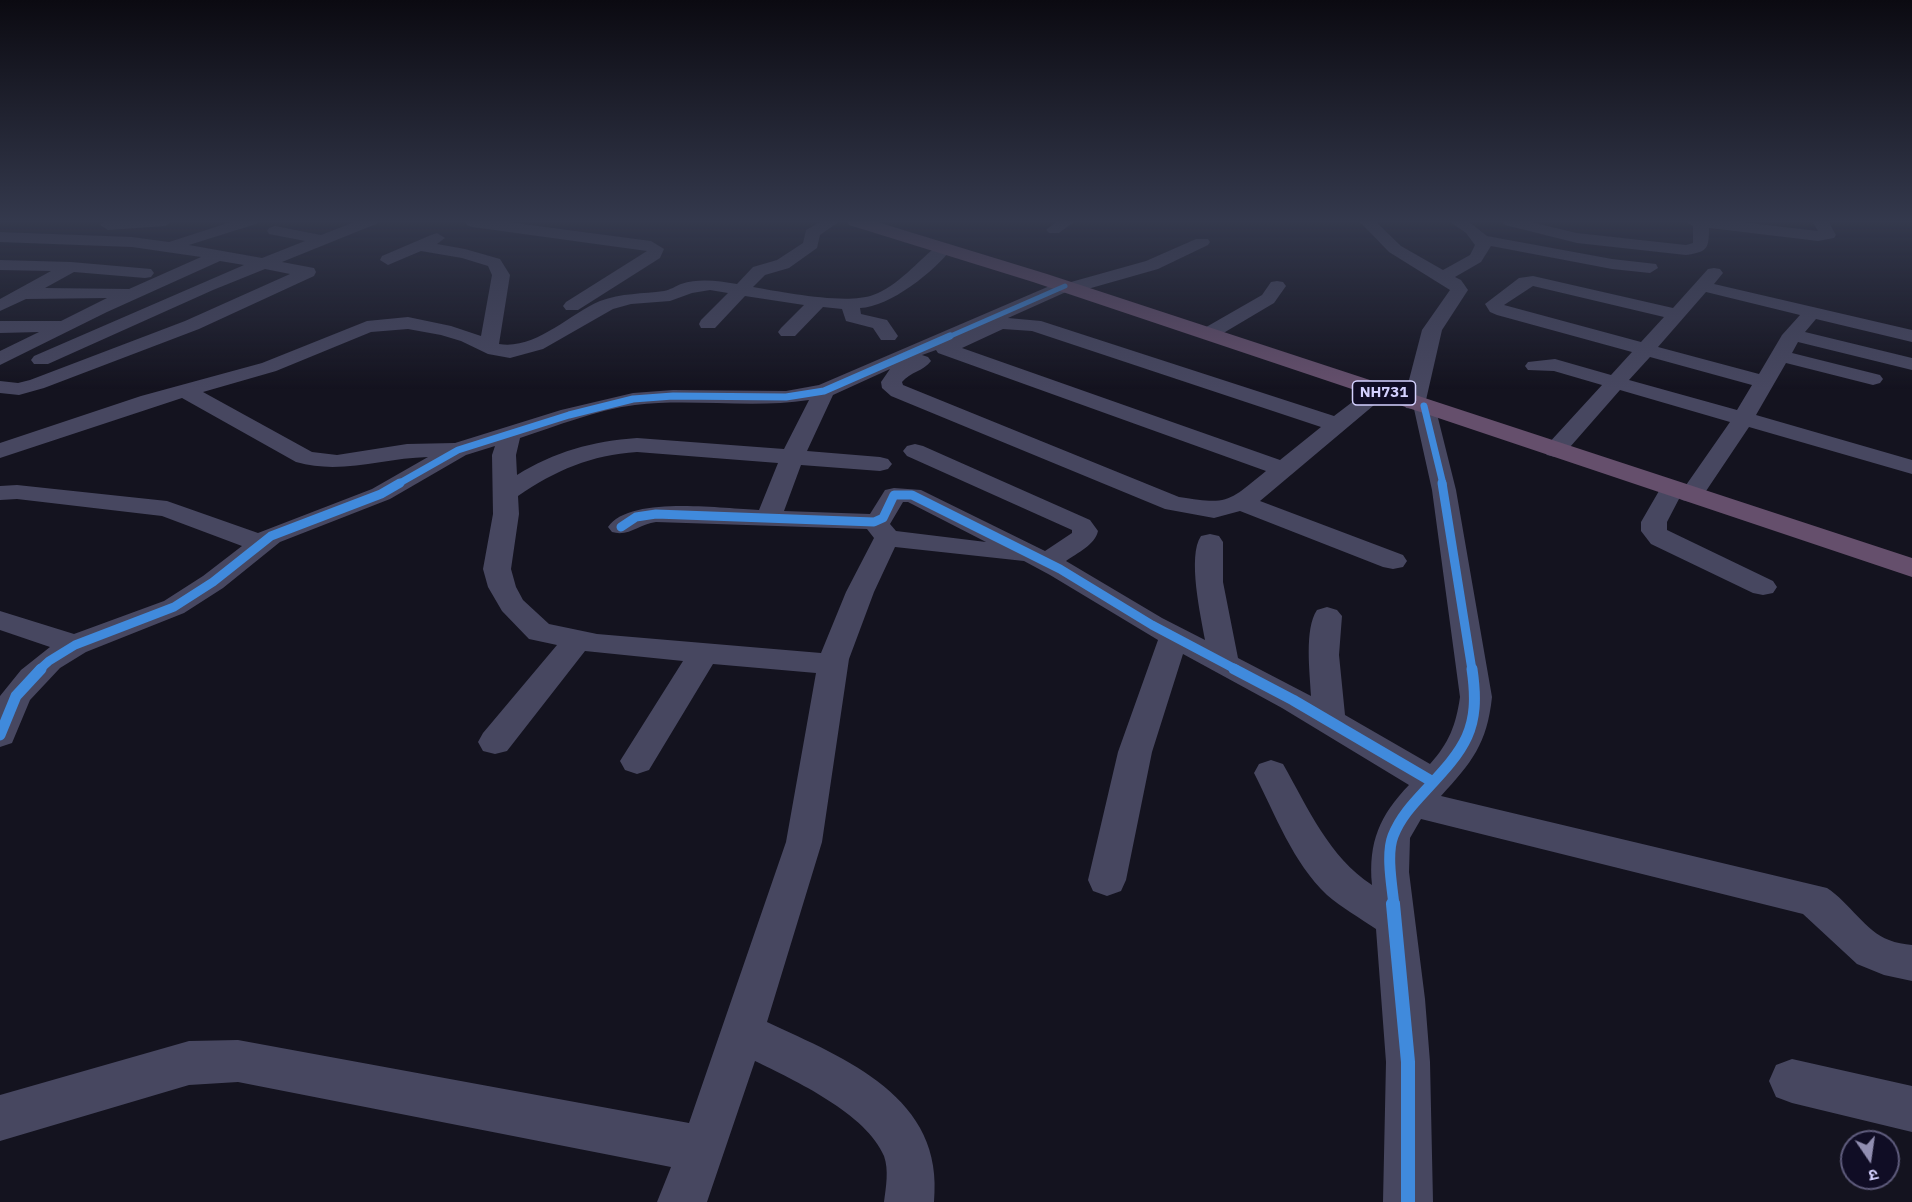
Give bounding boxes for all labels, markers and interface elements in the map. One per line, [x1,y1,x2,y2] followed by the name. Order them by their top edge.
[1352,381,1416,405] road number: NH731
[1840,1130,1900,1190] north arrow
[1867,1165,1880,1186] text: उ

